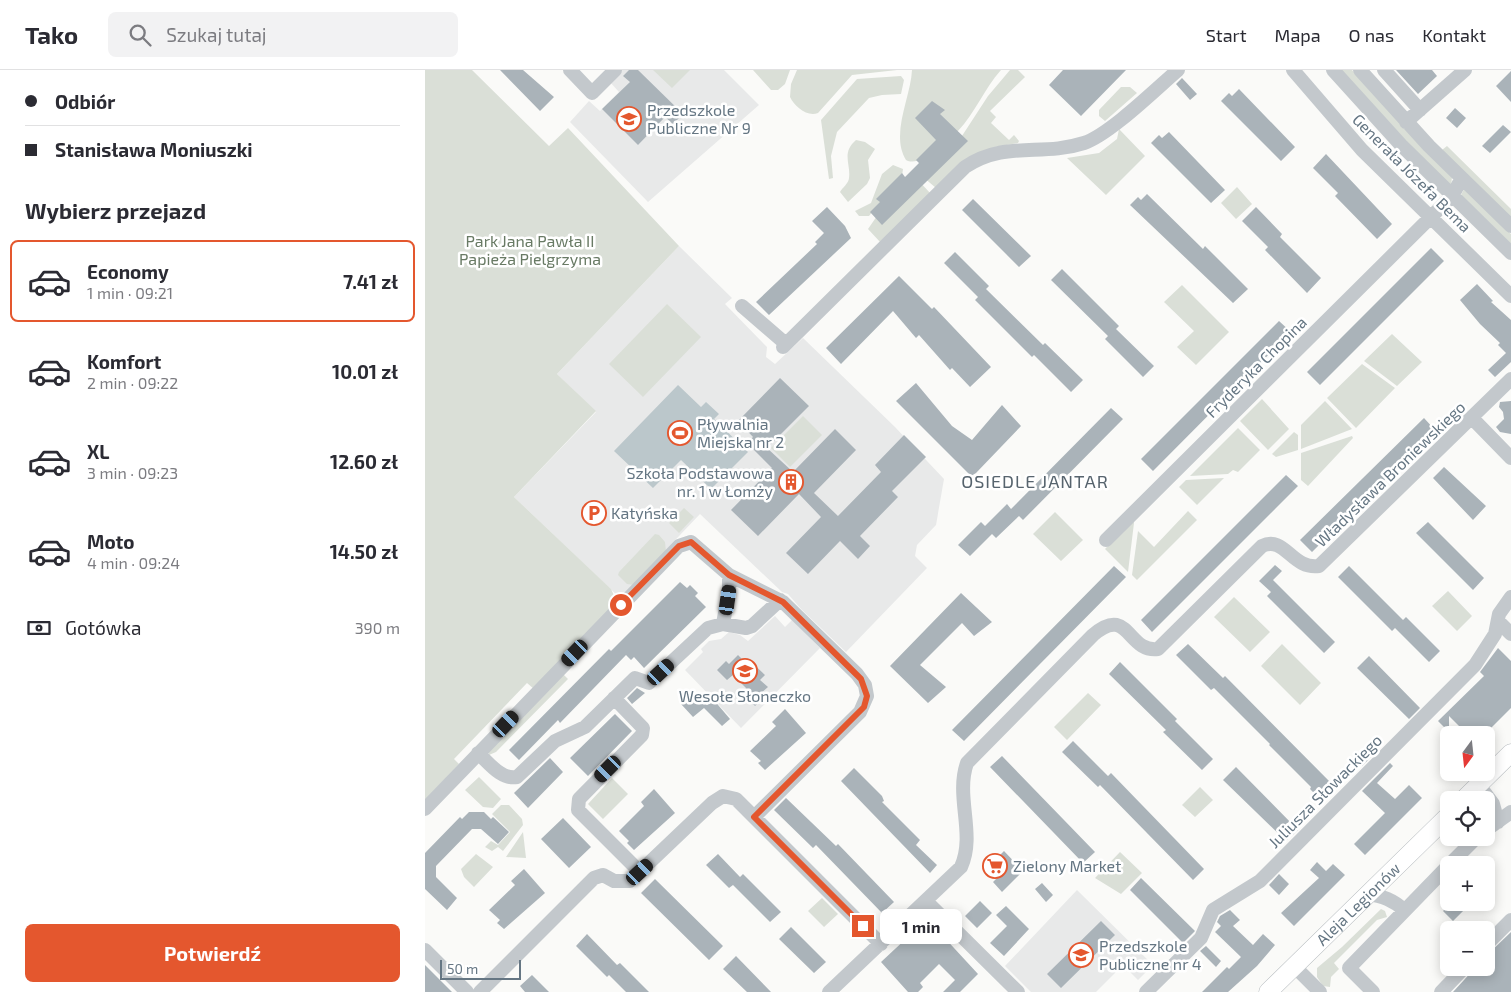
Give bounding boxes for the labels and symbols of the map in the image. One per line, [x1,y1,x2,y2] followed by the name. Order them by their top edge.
[647,100,751,137] place label: Przedszkole Publiczne Nr 9
[616,106,642,132] school or university icon: Przedszkole Publiczne Nr 9
[1349,109,1476,236] street label: Generała Józefa Bema
[459,231,601,268] park label: Park Jana Pawła II Papieża Pielgrzyma
[1201,312,1310,421] street label: Fryderyka Chopina
[1311,397,1469,550] street label: Władysława Broniewskiego
[697,414,784,452] place label: Pływalnia Miejska nr 2
[667,420,693,446] sports icon: Pływalnia Miejska nr 2
[627,463,774,500] place label: Szkoła Podstawowa nr. 1 w Łomży
[778,469,804,495] building icon: Szkoła Podstawowa nr. 1 w Łomży
[961,470,1109,492] district label: OSIEDLE JANTAR
[581,500,607,526] parking icon: Katyńska
[611,503,678,522] place label: Katyńska
[718,584,737,616] car
[610,594,632,616] route start
[559,637,590,669] car
[644,656,677,688] car
[732,658,758,684] school or university icon: Wesołe Słoneczko
[679,686,811,705] place label: Wesołe Słoneczko
[490,708,521,740] car
[1440,726,1495,781] north arrow
[1264,730,1385,851] street label: Juliusza Słowackiego
[592,753,623,785] car
[982,853,1008,879] supermarket icon: Zielony Market
[623,856,656,888] car
[1013,856,1121,875] place label: Zielony Market
[1312,858,1404,949] street label: Aleja Legionów
[881,908,963,944] callout: 1 min
[852,915,874,937] route end
[1099,936,1202,973] place label: Przedszkole Publiczne nr 4
[1068,942,1094,968] school or university icon: Przedszkole Publiczne nr 4
[440,957,521,980] scale bar

